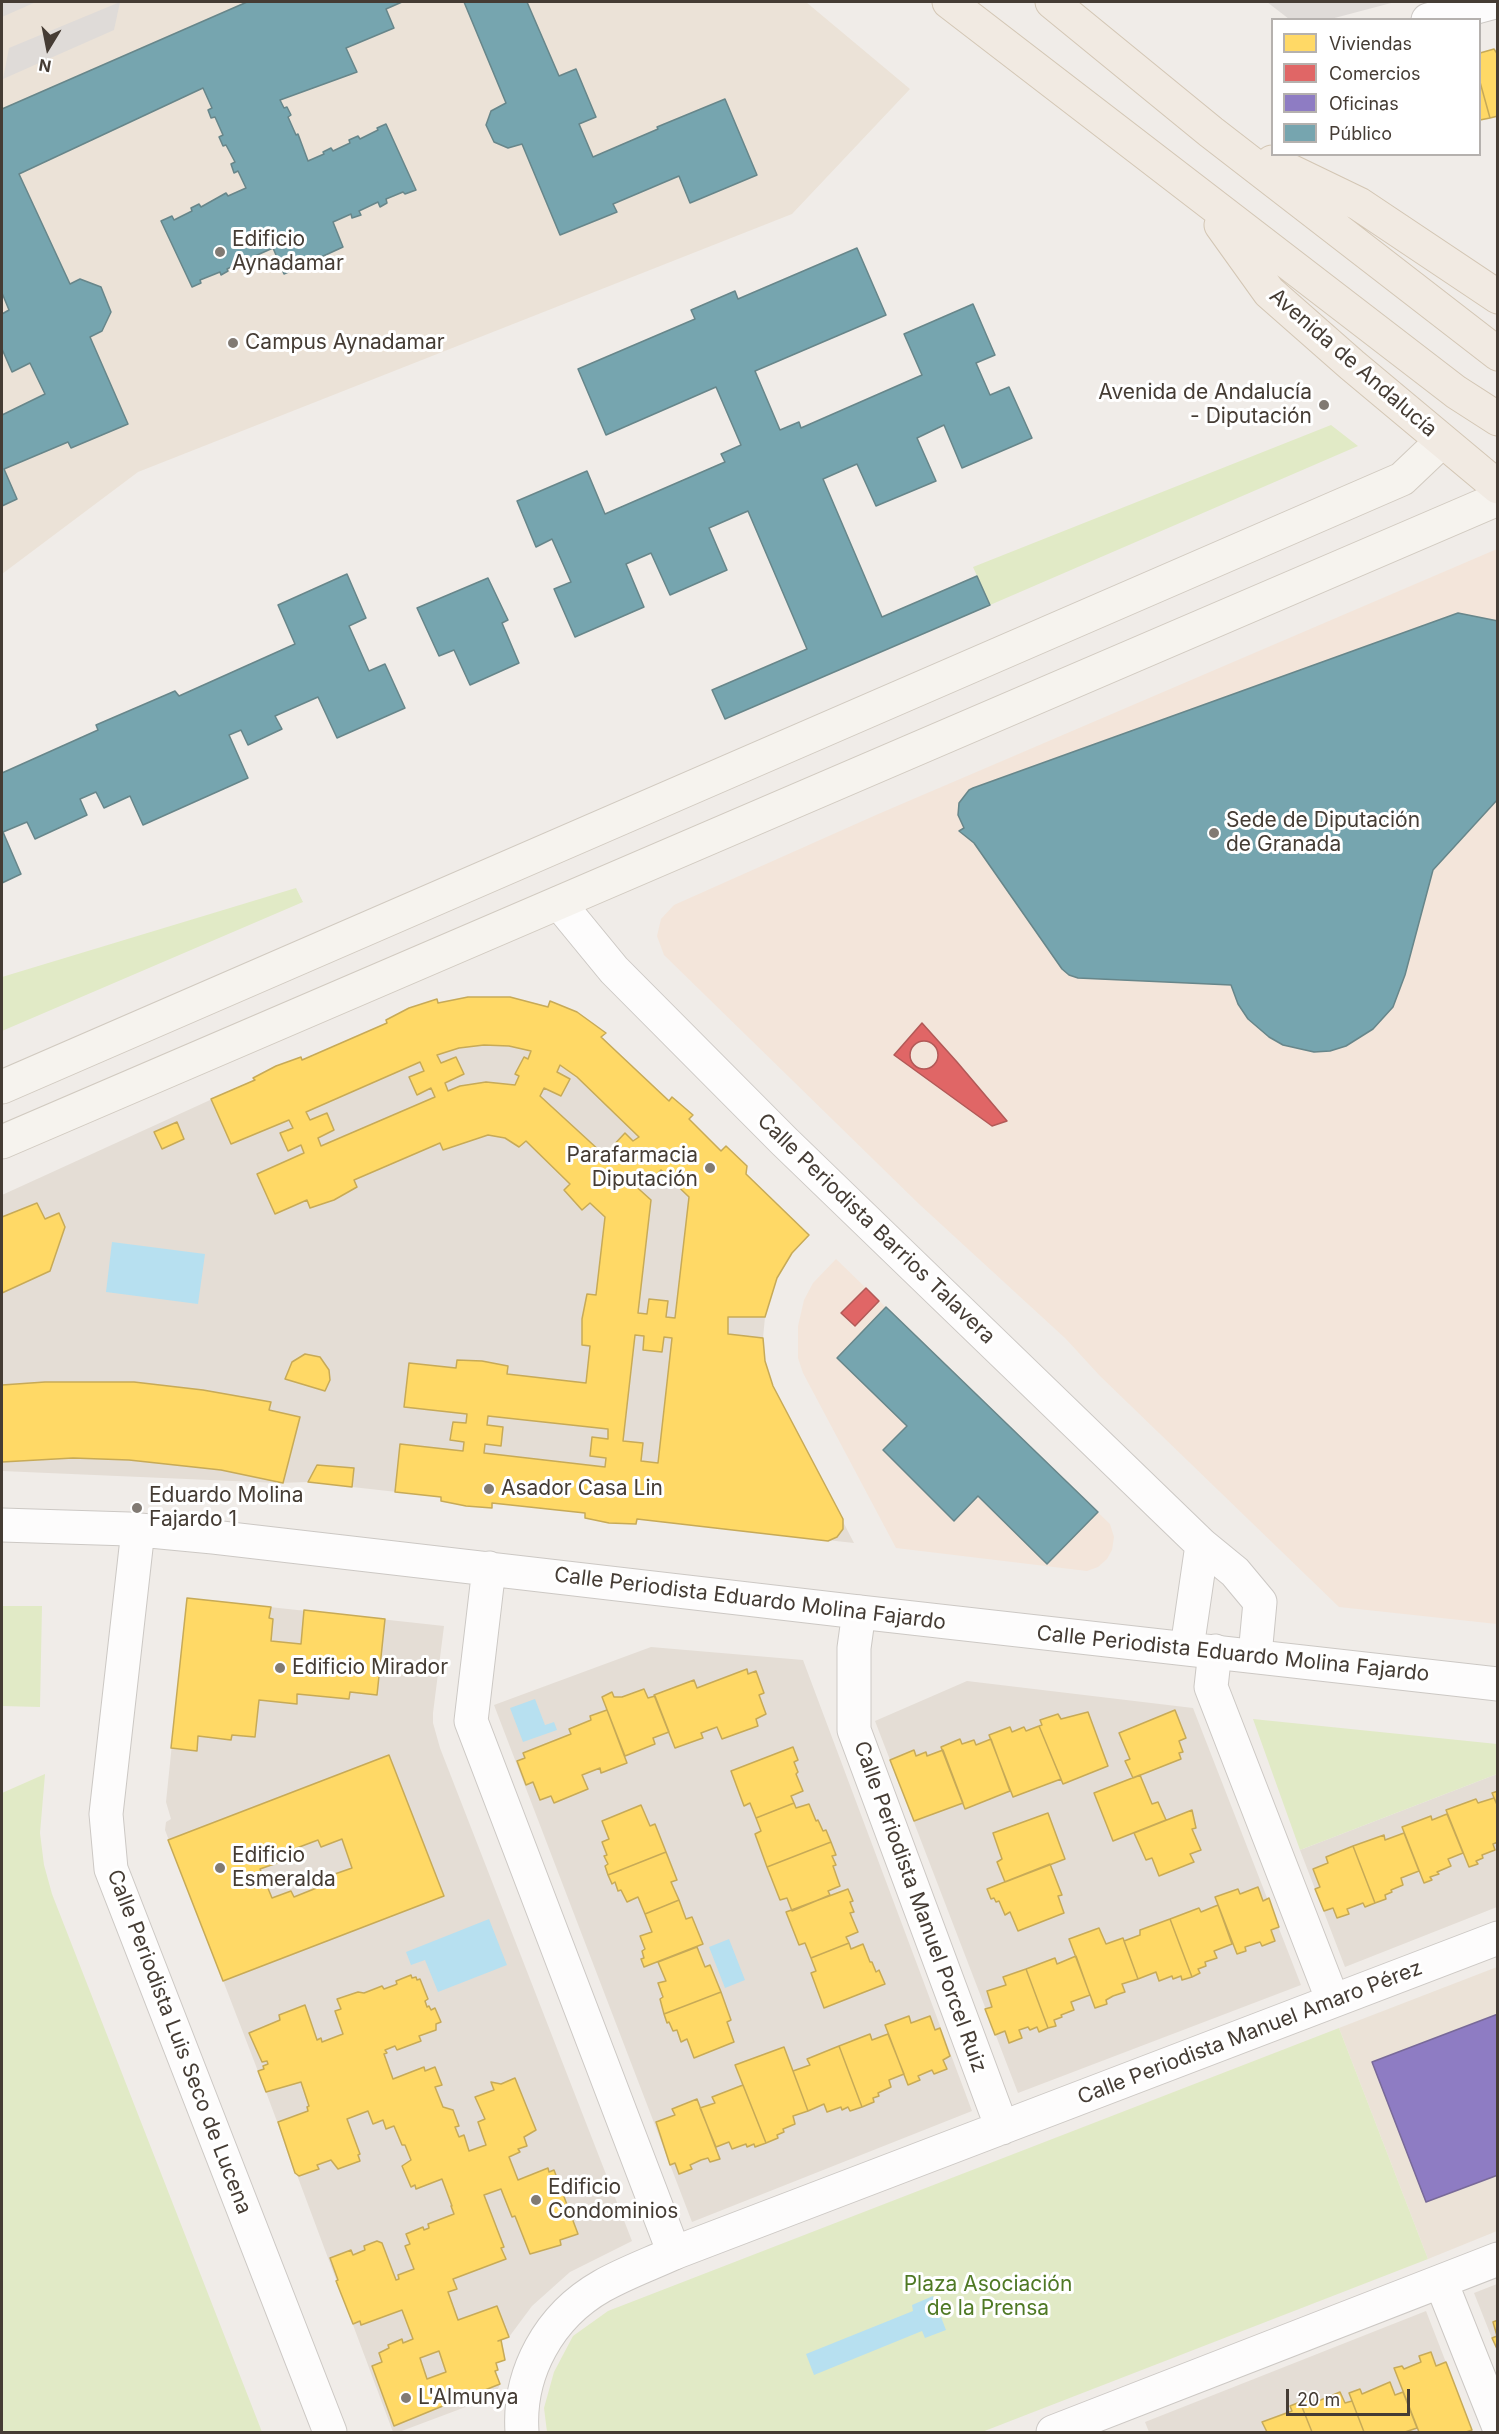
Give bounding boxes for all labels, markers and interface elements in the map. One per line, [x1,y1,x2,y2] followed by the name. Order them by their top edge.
[18,18,78,78] north arrow
[1271,18,1481,156] legend
[1329,33,1412,54] text: Viviendas
[37,55,53,77] text: N
[1329,63,1421,84] text: Comercios
[1329,93,1399,114] text: Oficinas
[1329,123,1392,144] text: Público
[232,227,344,277] place label: Edificio Aynadamar
[213,245,227,259] marker: Edificio Aynadamar
[1264,283,1442,443] street label: Avenida de Andalucía
[245,330,445,356] place label: Campus Aynadamar
[226,336,240,350] marker: Campus Aynadamar
[1098,380,1312,430] place label: Avenida de Andalucía - Diputación
[1317,398,1331,412] marker: Avenida de Andalucía - Diputación
[1226,808,1420,858] place label: Sede de Diputación de Granada
[1207,826,1221,840] marker: Sede de Diputación de Granada
[752,1108,1000,1350] street label: Calle Periodista Barrios Talavera
[567,1143,698,1193] place label: Parafarmacia Diputación
[703,1161,717,1175] marker: Parafarmacia Diputación
[501,1476,663,1502] place label: Asador Casa Lin
[482,1482,496,1496] marker: Asador Casa Lin
[149,1483,304,1533] place label: Eduardo Molina Fajardo 1
[130,1501,144,1515] marker: Eduardo Molina Fajardo 1
[553,1562,947,1636] street label: Calle Periodista Eduardo Molina Fajardo
[1035,1621,1431,1687] street label: Calle Periodista Eduardo Molina Fajardo
[292,1655,448,1681] place label: Edificio Mirador
[273,1661,287,1675] marker: Edificio Mirador
[848,1738,992,2076] street label: Calle Periodista Manuel Porcel Ruiz
[232,1843,336,1893] place label: Edificio Esmeralda
[213,1861,227,1875] marker: Edificio Esmeralda
[101,1866,257,2218] street label: Calle Periodista Luis Seco de Lucena
[1074,1956,1426,2110] street label: Calle Periodista Manuel Amaro Pérez
[548,2175,678,2225] place label: Edificio Condominios
[529,2193,543,2207] marker: Edificio Condominios
[904,2272,1072,2322] park label: Plaza Asociación de la Prensa
[1289,2377,1414,2415] scale bar
[418,2385,519,2411] place label: L'Almunya
[1297,2389,1340,2410] text: 20 m
[399,2391,413,2405] marker: L'Almunya

